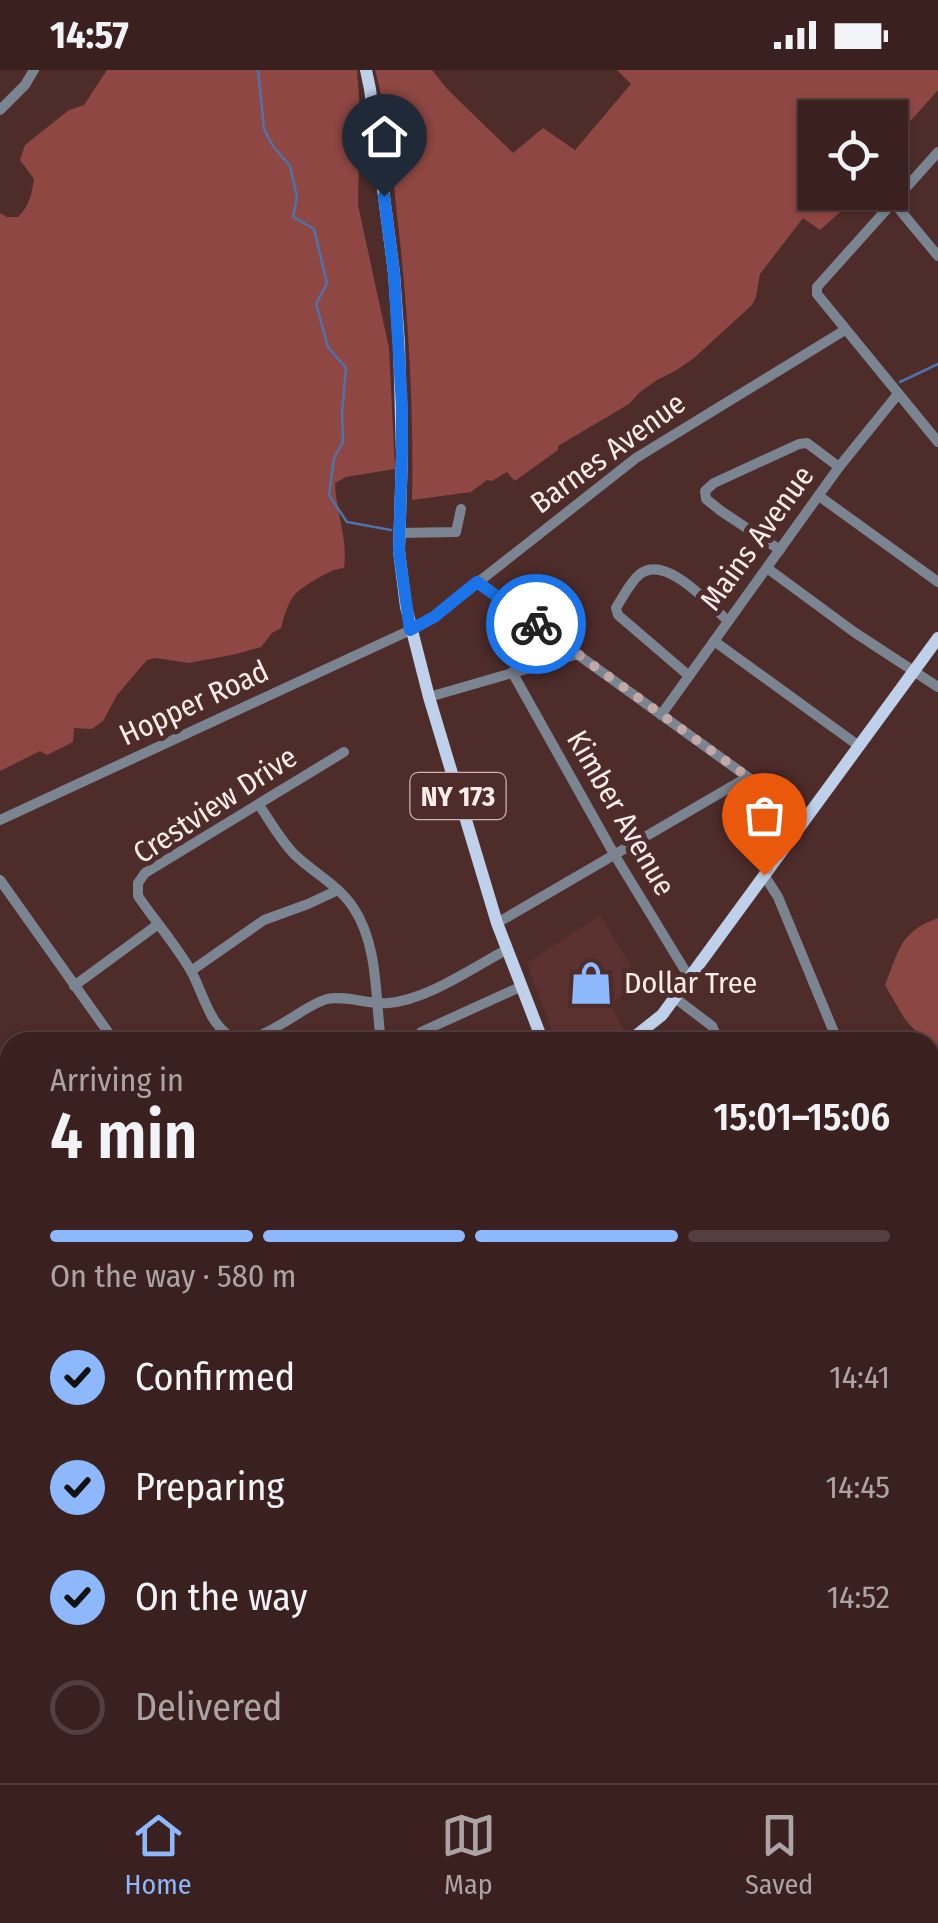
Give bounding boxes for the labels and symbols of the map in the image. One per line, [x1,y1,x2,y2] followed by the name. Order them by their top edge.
[342,94,427,197] pin
[524,385,692,521] street label: Barnes Avenue
[693,459,821,617] street label: Mains Avenue
[486,574,586,674] courier
[114,653,274,753] street label: Hopper Road
[559,724,683,902] street label: Kimber Avenue
[126,739,304,871] street label: Crestview Drive
[410,773,506,819] road number: NY 173
[722,773,807,876] pin
[567,959,615,1007] shop icon: Dollar Tree
[624,965,757,1001] place label: Dollar Tree

